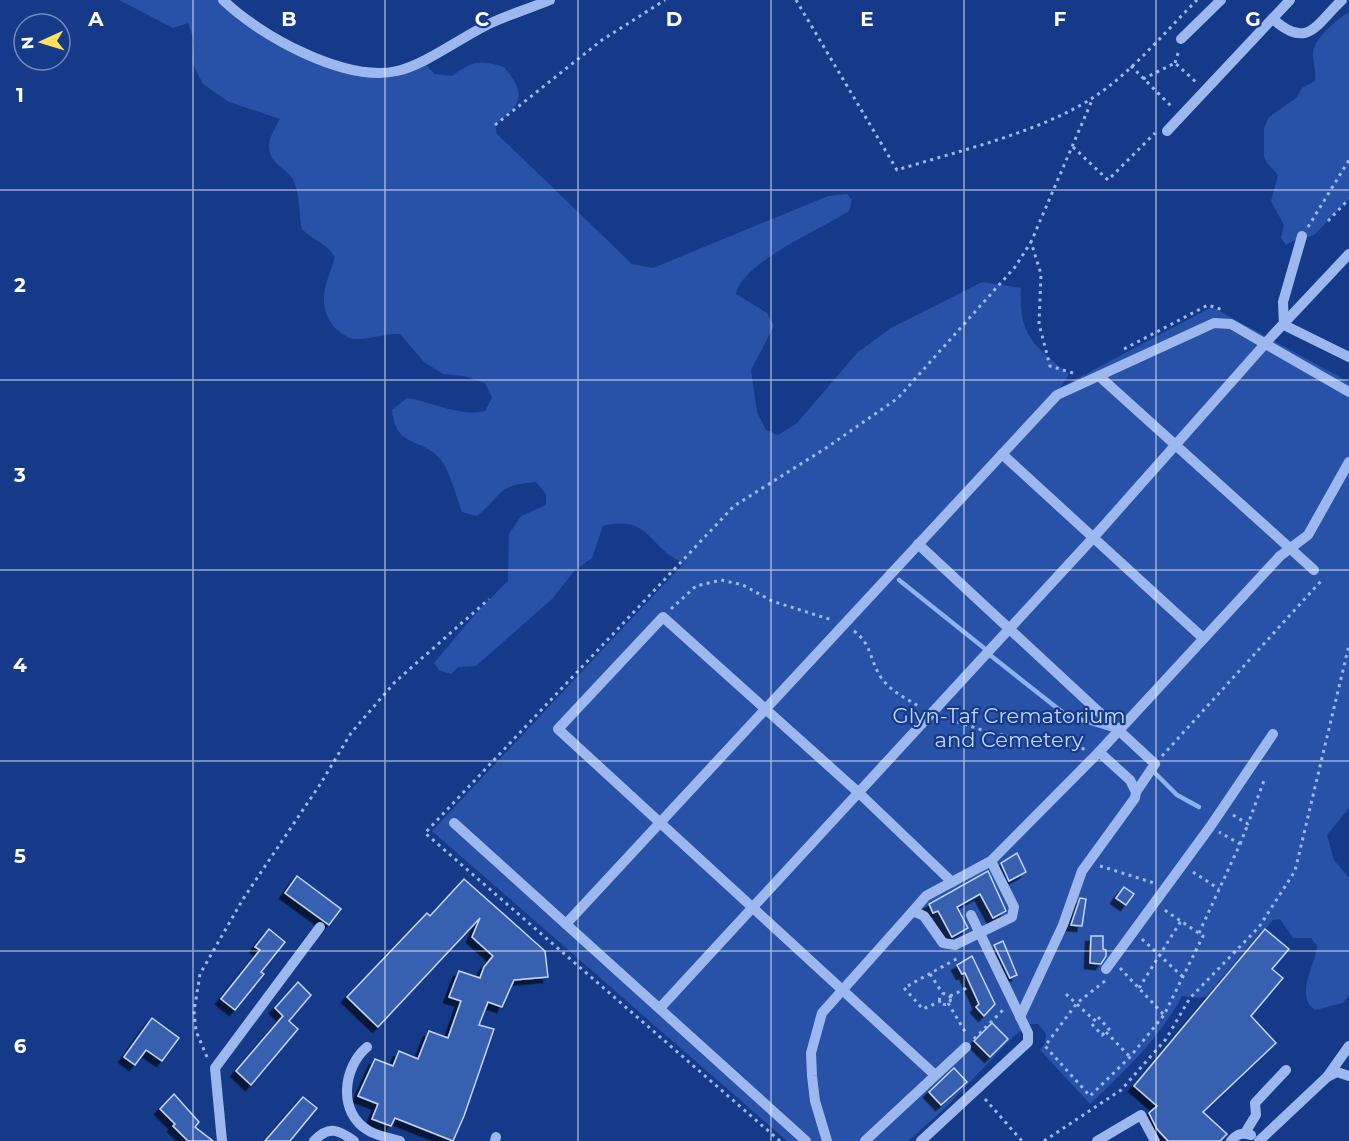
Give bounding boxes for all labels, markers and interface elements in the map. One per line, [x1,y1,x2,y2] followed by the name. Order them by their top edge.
[87,7,104,31] text: A
[281,7,297,31] text: B
[475,7,490,31] text: C
[666,7,682,31] text: D
[860,7,874,31] text: E
[1054,7,1067,31] text: F
[1245,7,1261,31] text: G
[12,12,72,72] north arrow
[18,36,37,50] text: N
[16,83,24,107] text: 1
[14,273,26,297] text: 2
[13,463,26,487] text: 3
[13,653,27,677] text: 4
[892,703,1126,752] park label: Glyn-Taf Crematorium and Cemetery
[14,844,26,868] text: 5
[14,1034,27,1058] text: 6

